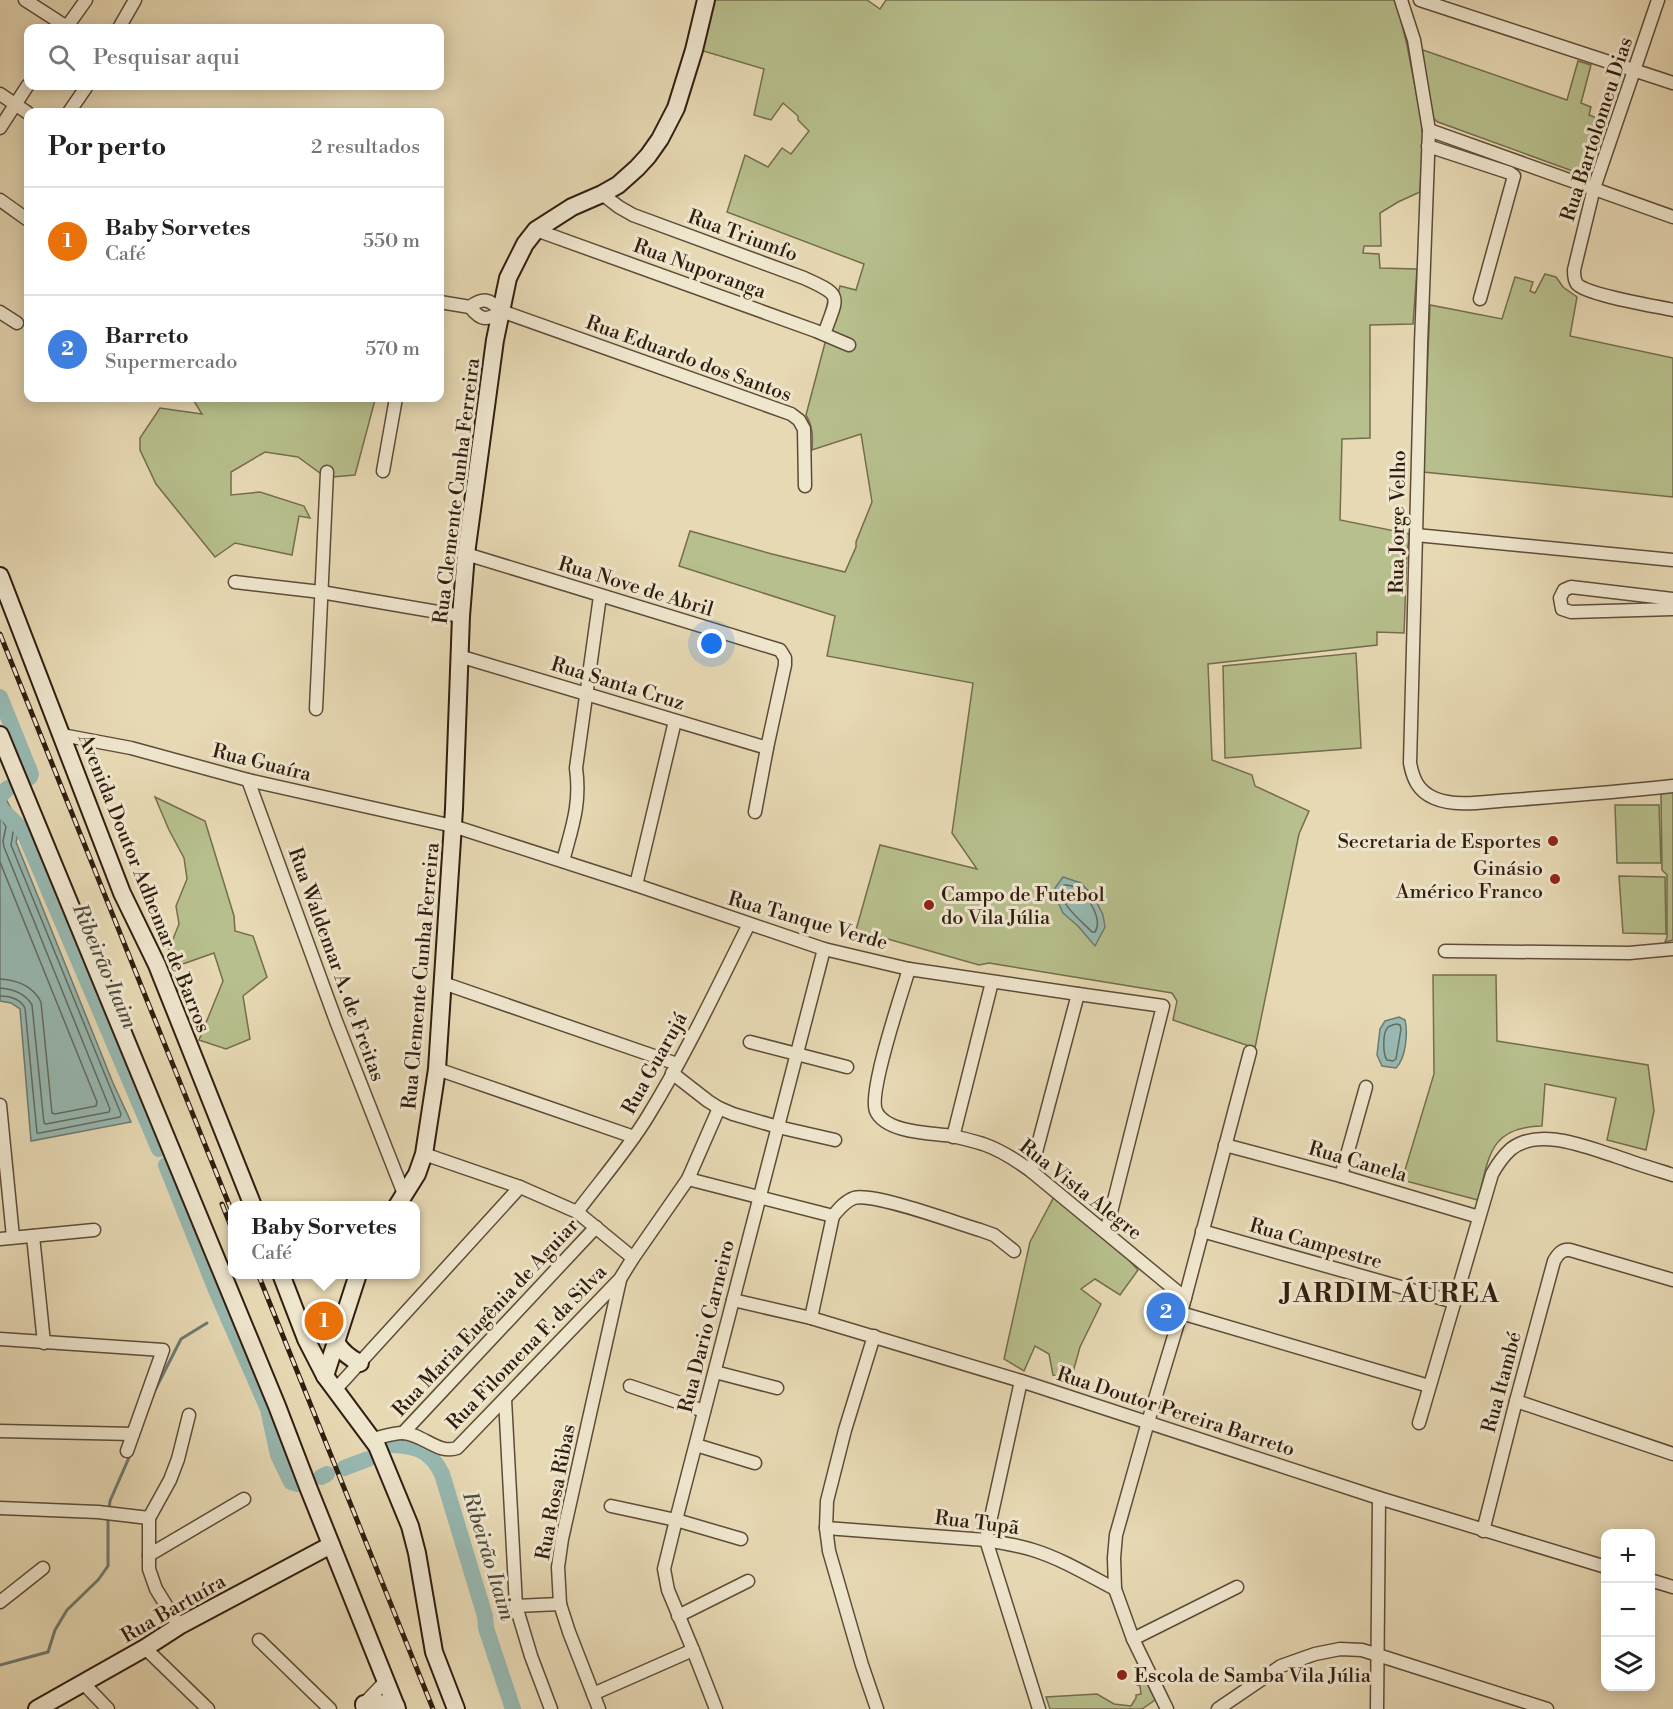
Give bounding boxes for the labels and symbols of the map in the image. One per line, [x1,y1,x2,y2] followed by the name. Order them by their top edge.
[1556,34,1639,225] street label: Rua Bartolomeu Dias
[684,205,801,268] street label: Rua Triumfo
[630,234,770,305] street label: Rua Nuporanga
[582,311,795,408] street label: Rua Eduardo dos Santos
[429,356,486,626] street label: Rua Clemente Cunha Ferreira
[1385,450,1412,594] street label: Rua Jorge Velho
[555,552,716,623] street label: Rua Nove de Abril
[697,629,726,658] your location
[548,652,687,717] street label: Rua Santa Cruz
[72,730,215,1037] street label: Avenida Doutor Adhemar de Barros
[210,739,315,788] street label: Rua Guaíra
[1337,830,1541,855] place label: Secretaria de Esportes
[1546,834,1560,848] marker: Secretaria de Esportes
[397,841,446,1111] street label: Rua Clemente Cunha Ferreira
[282,844,390,1085] street label: Rua Waldemar A. de Freitas
[1395,857,1543,905] place label: Ginásio Américo Franco
[1548,872,1562,886] marker: Ginásio Américo Franco
[941,883,1105,931] place label: Campo de Futebol do Vila Júlia
[725,887,890,956] street label: Rua Tanque Verde
[922,898,936,912] marker: Campo de Futebol do Vila Júlia
[66,899,142,1034] water label: Ribeirão Itaim
[617,1007,694,1119] street label: Rua Guarujá
[1014,1134,1146,1246] street label: Rua Vista Alegre
[1305,1136,1411,1189] street label: Rua Canela
[388,1213,585,1422] street label: Rua Maria Eugênia de Aguiar
[1246,1214,1385,1275] street label: Rua Campestre
[674,1237,741,1415] street label: Rua Dario Carneiro
[442,1260,613,1436] street label: Rua Filomena F. da Silva
[1279,1276,1500,1310] district label: JARDIM ÁUREA
[1146,1290,1186,1334] pin: 2
[304,1298,344,1344] pin: 1
[1477,1329,1528,1436] street label: Rua Itambé
[1053,1362,1298,1463] street label: Rua Doutor Pereira Barreto
[531,1422,582,1562] street label: Rua Rosa Ribas
[456,1488,520,1625] water label: Ribeirão Itaim
[933,1506,1021,1541] street label: Rua Tupã
[117,1569,231,1649] street label: Rua Bartuíra
[1134,1664,1372,1689] place label: Escola de Samba Vila Júlia
[1115,1668,1129,1682] marker: Escola de Samba Vila Júlia

